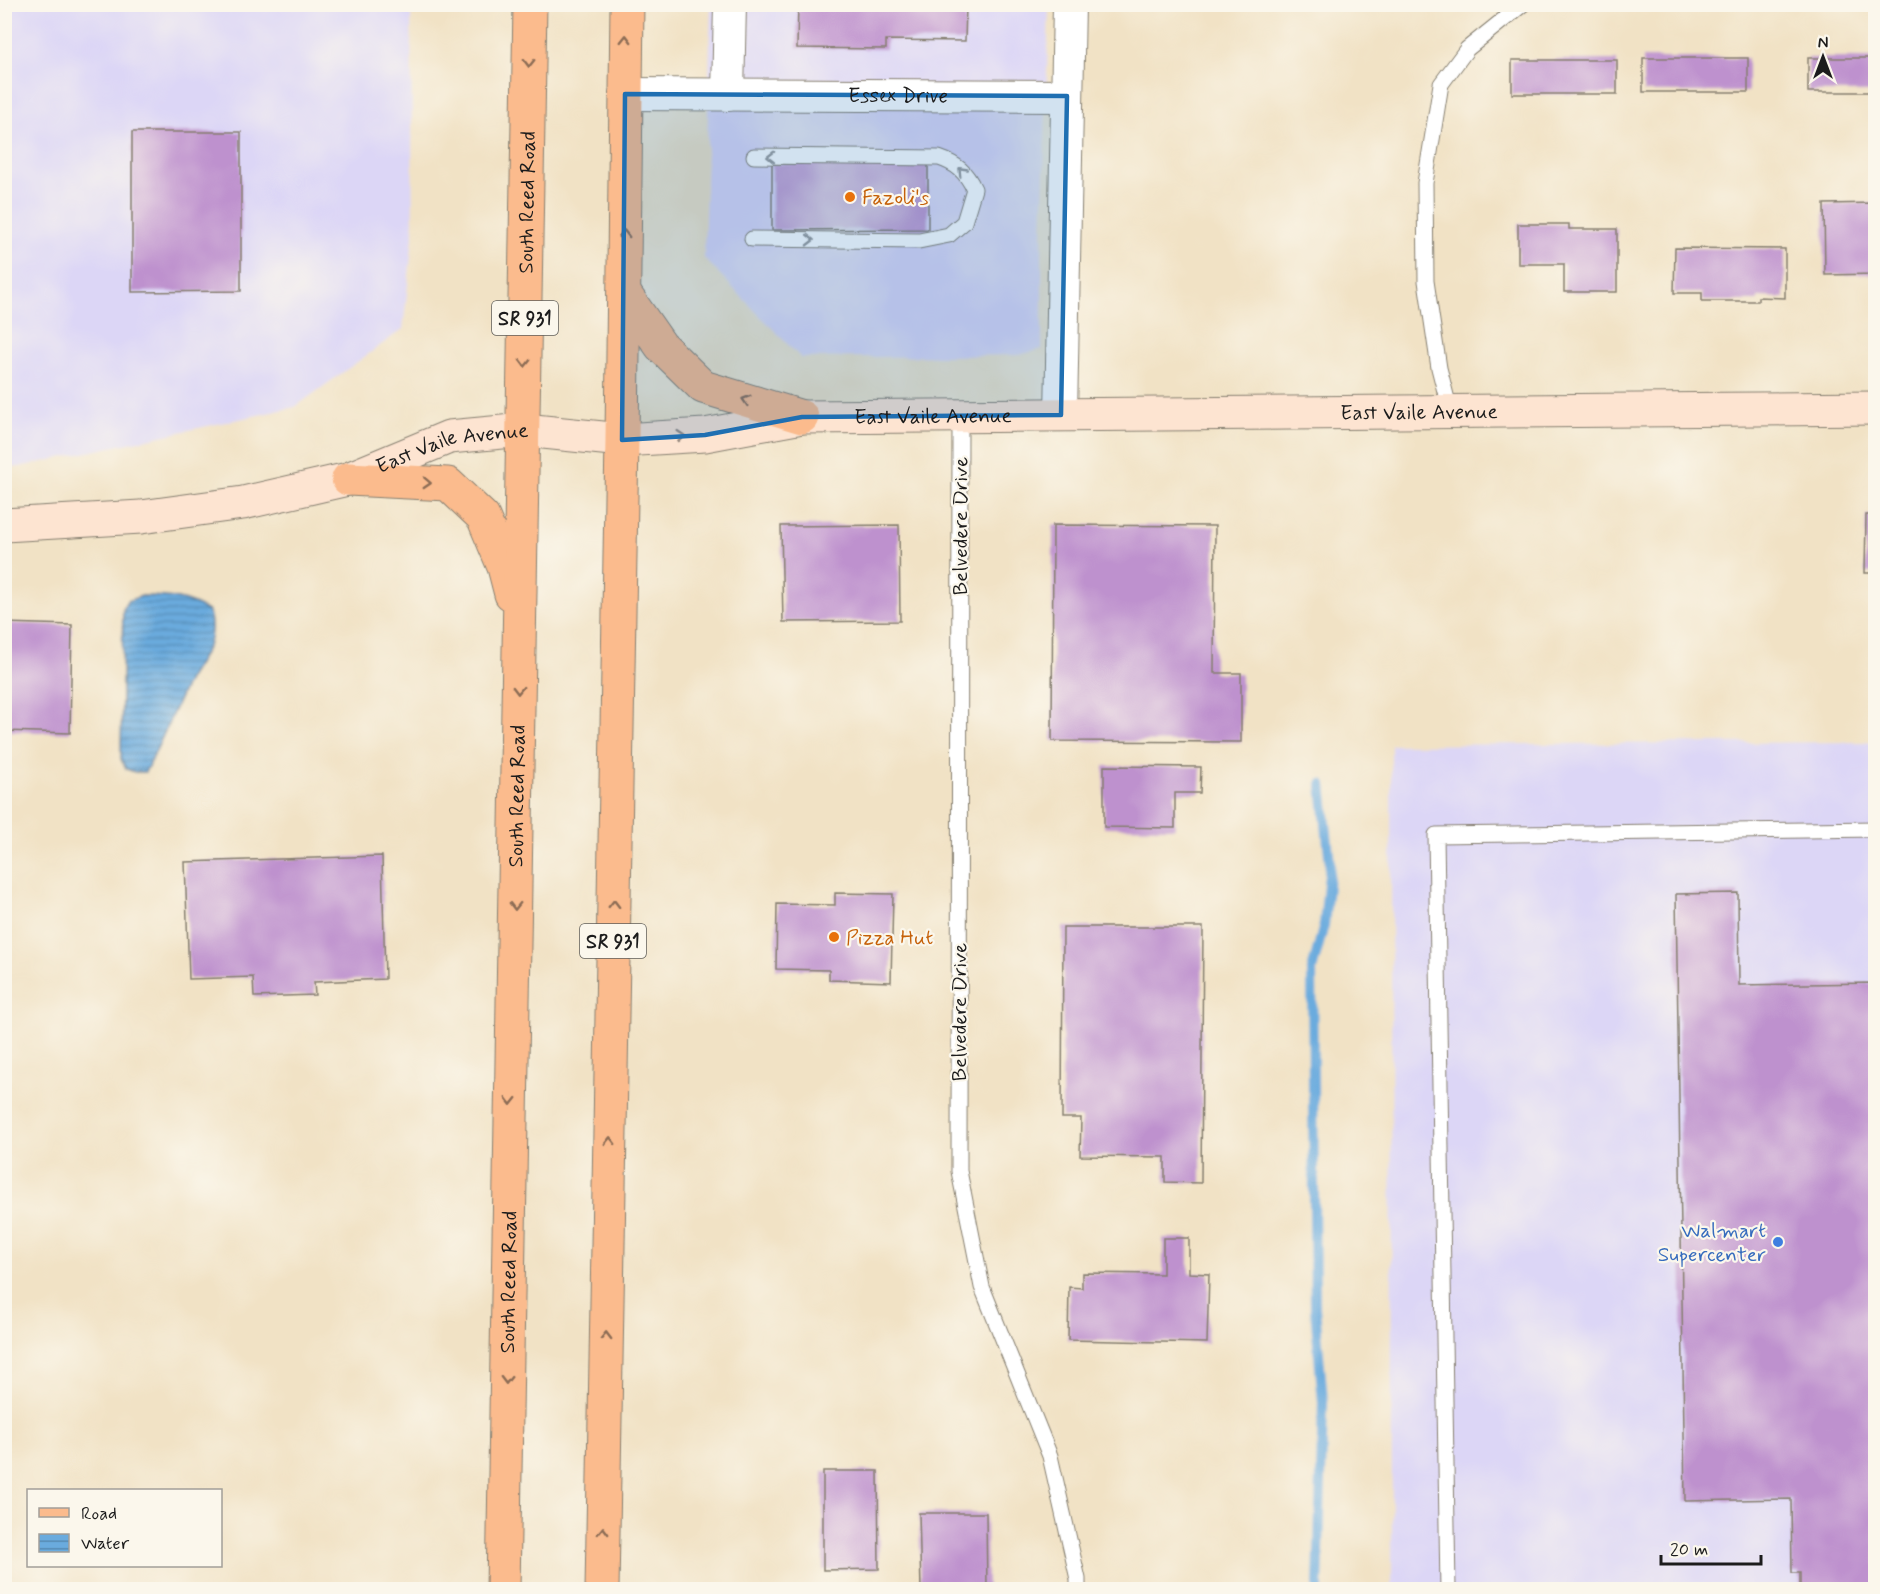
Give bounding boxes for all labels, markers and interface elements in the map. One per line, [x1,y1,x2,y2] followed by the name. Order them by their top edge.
[1793,27,1853,87] north arrow
[1818,33,1828,54] text: N
[620,35,632,44] one-way arrow
[523,58,535,67] one-way arrow
[848,82,948,110] street label: Essex Drive
[512,131,543,274] street label: South Reed Road
[766,151,775,163] one-way arrow
[958,168,969,179] one-way arrow
[862,184,929,212] place label: Fazoli's
[843,190,857,204] marker: Fazoli's
[618,230,630,239] one-way arrow
[806,234,815,246] one-way arrow
[492,301,558,335] road number: SR 931
[518,358,531,367] one-way arrow
[741,395,752,407] one-way arrow
[1340,398,1498,427] street label: East Vaile Avenue
[854,402,1012,432] street label: East Vaile Avenue
[372,417,530,481] street label: East Vaile Avenue
[676,430,685,443] one-way arrow
[947,457,975,595] street label: Belvedere Drive
[423,476,432,489] one-way arrow
[512,685,525,694] one-way arrow
[502,725,533,868] street label: South Reed Road
[608,900,620,909] one-way arrow
[508,901,521,910] one-way arrow
[580,924,646,958] road number: SR 931
[846,924,933,952] place label: Pizza Hut
[827,930,841,944] marker: Pizza Hut
[946,943,974,1081] street label: Belvedere Drive
[505,1096,517,1105] one-way arrow
[604,1137,616,1146] one-way arrow
[494,1211,524,1354] street label: South Reed Road
[1658,1217,1766,1269] place label: Walmart Supercenter
[1771,1235,1785,1249] marker: Walmart Supercenter
[600,1332,612,1341] one-way arrow
[500,1375,513,1384] one-way arrow
[27,1489,222,1567] legend
[81,1502,117,1526] text: Road
[597,1527,609,1536] one-way arrow
[1661,1528,1762,1566] scale bar
[81,1532,130,1556] text: Water
[1670,1538,1708,1562] text: 20 m

